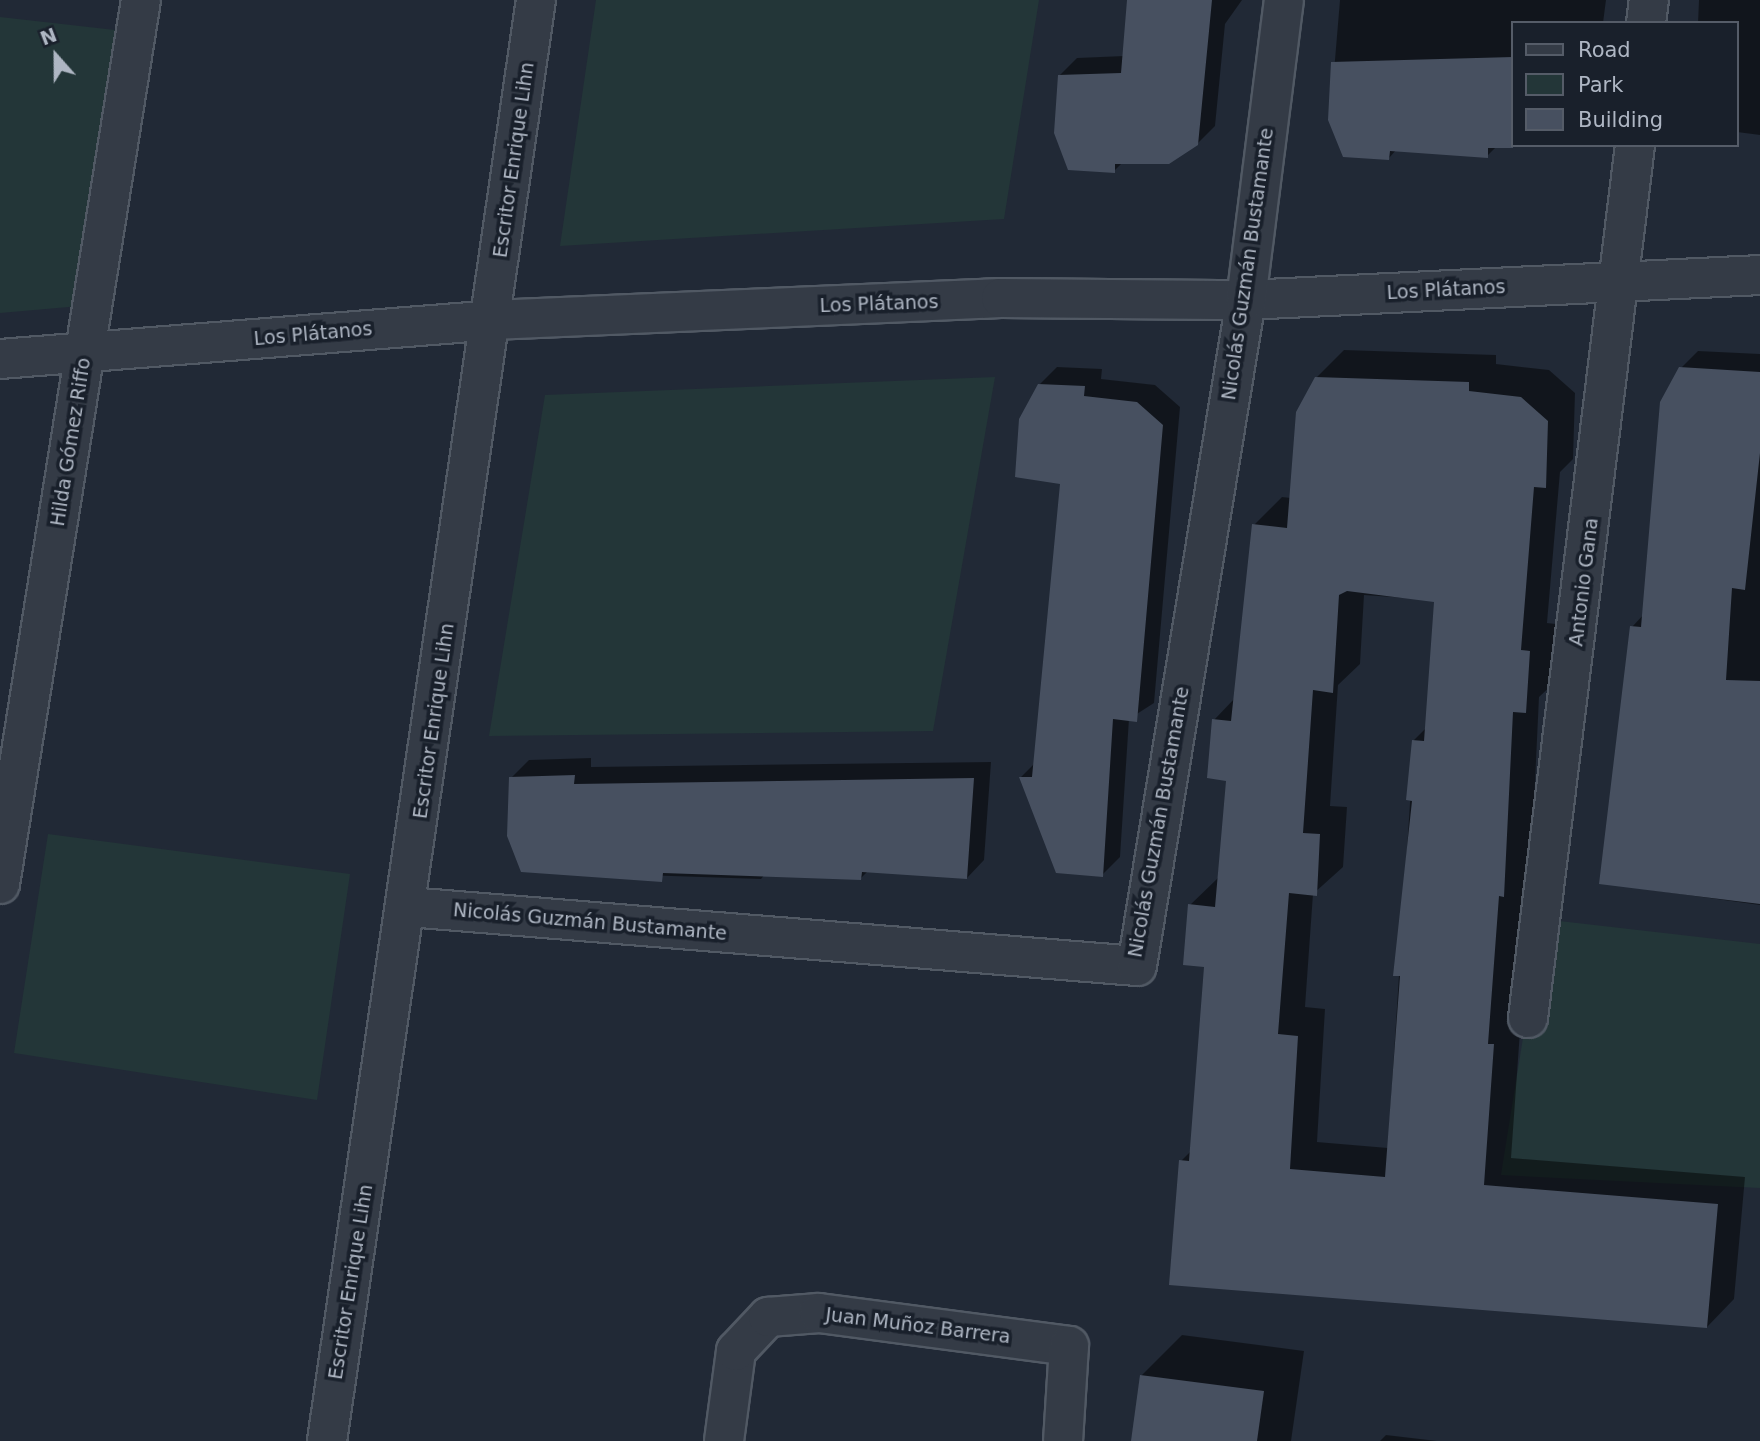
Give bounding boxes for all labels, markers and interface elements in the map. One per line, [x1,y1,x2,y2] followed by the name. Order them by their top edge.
[21,21,91,91] north arrow
[1512,21,1739,147] legend
[37,23,60,50] text: N
[1578,38,1631,62] text: Road
[489,61,539,259] street label: Escritor Enrique Lihn
[1578,73,1623,97] text: Park
[1578,108,1663,132] text: Building
[1218,126,1278,402] street label: Nicolás Guzmán Bustamante
[1386,276,1506,304] street label: Los Plátanos
[819,291,939,317] street label: Los Plátanos
[253,317,373,351] street label: Los Plátanos
[46,356,96,528] street label: Hilda Gómez Riffo
[1565,517,1603,647] street label: Antonio Gana
[409,622,459,820] street label: Escritor Enrique Lihn
[1124,685,1194,959] street label: Nicolás Guzmán Bustamante
[452,899,728,945] street label: Nicolás Guzmán Bustamante
[324,1183,378,1381] street label: Escritor Enrique Lihn
[824,1303,1012,1349] street label: Juan Muñoz Barrera

